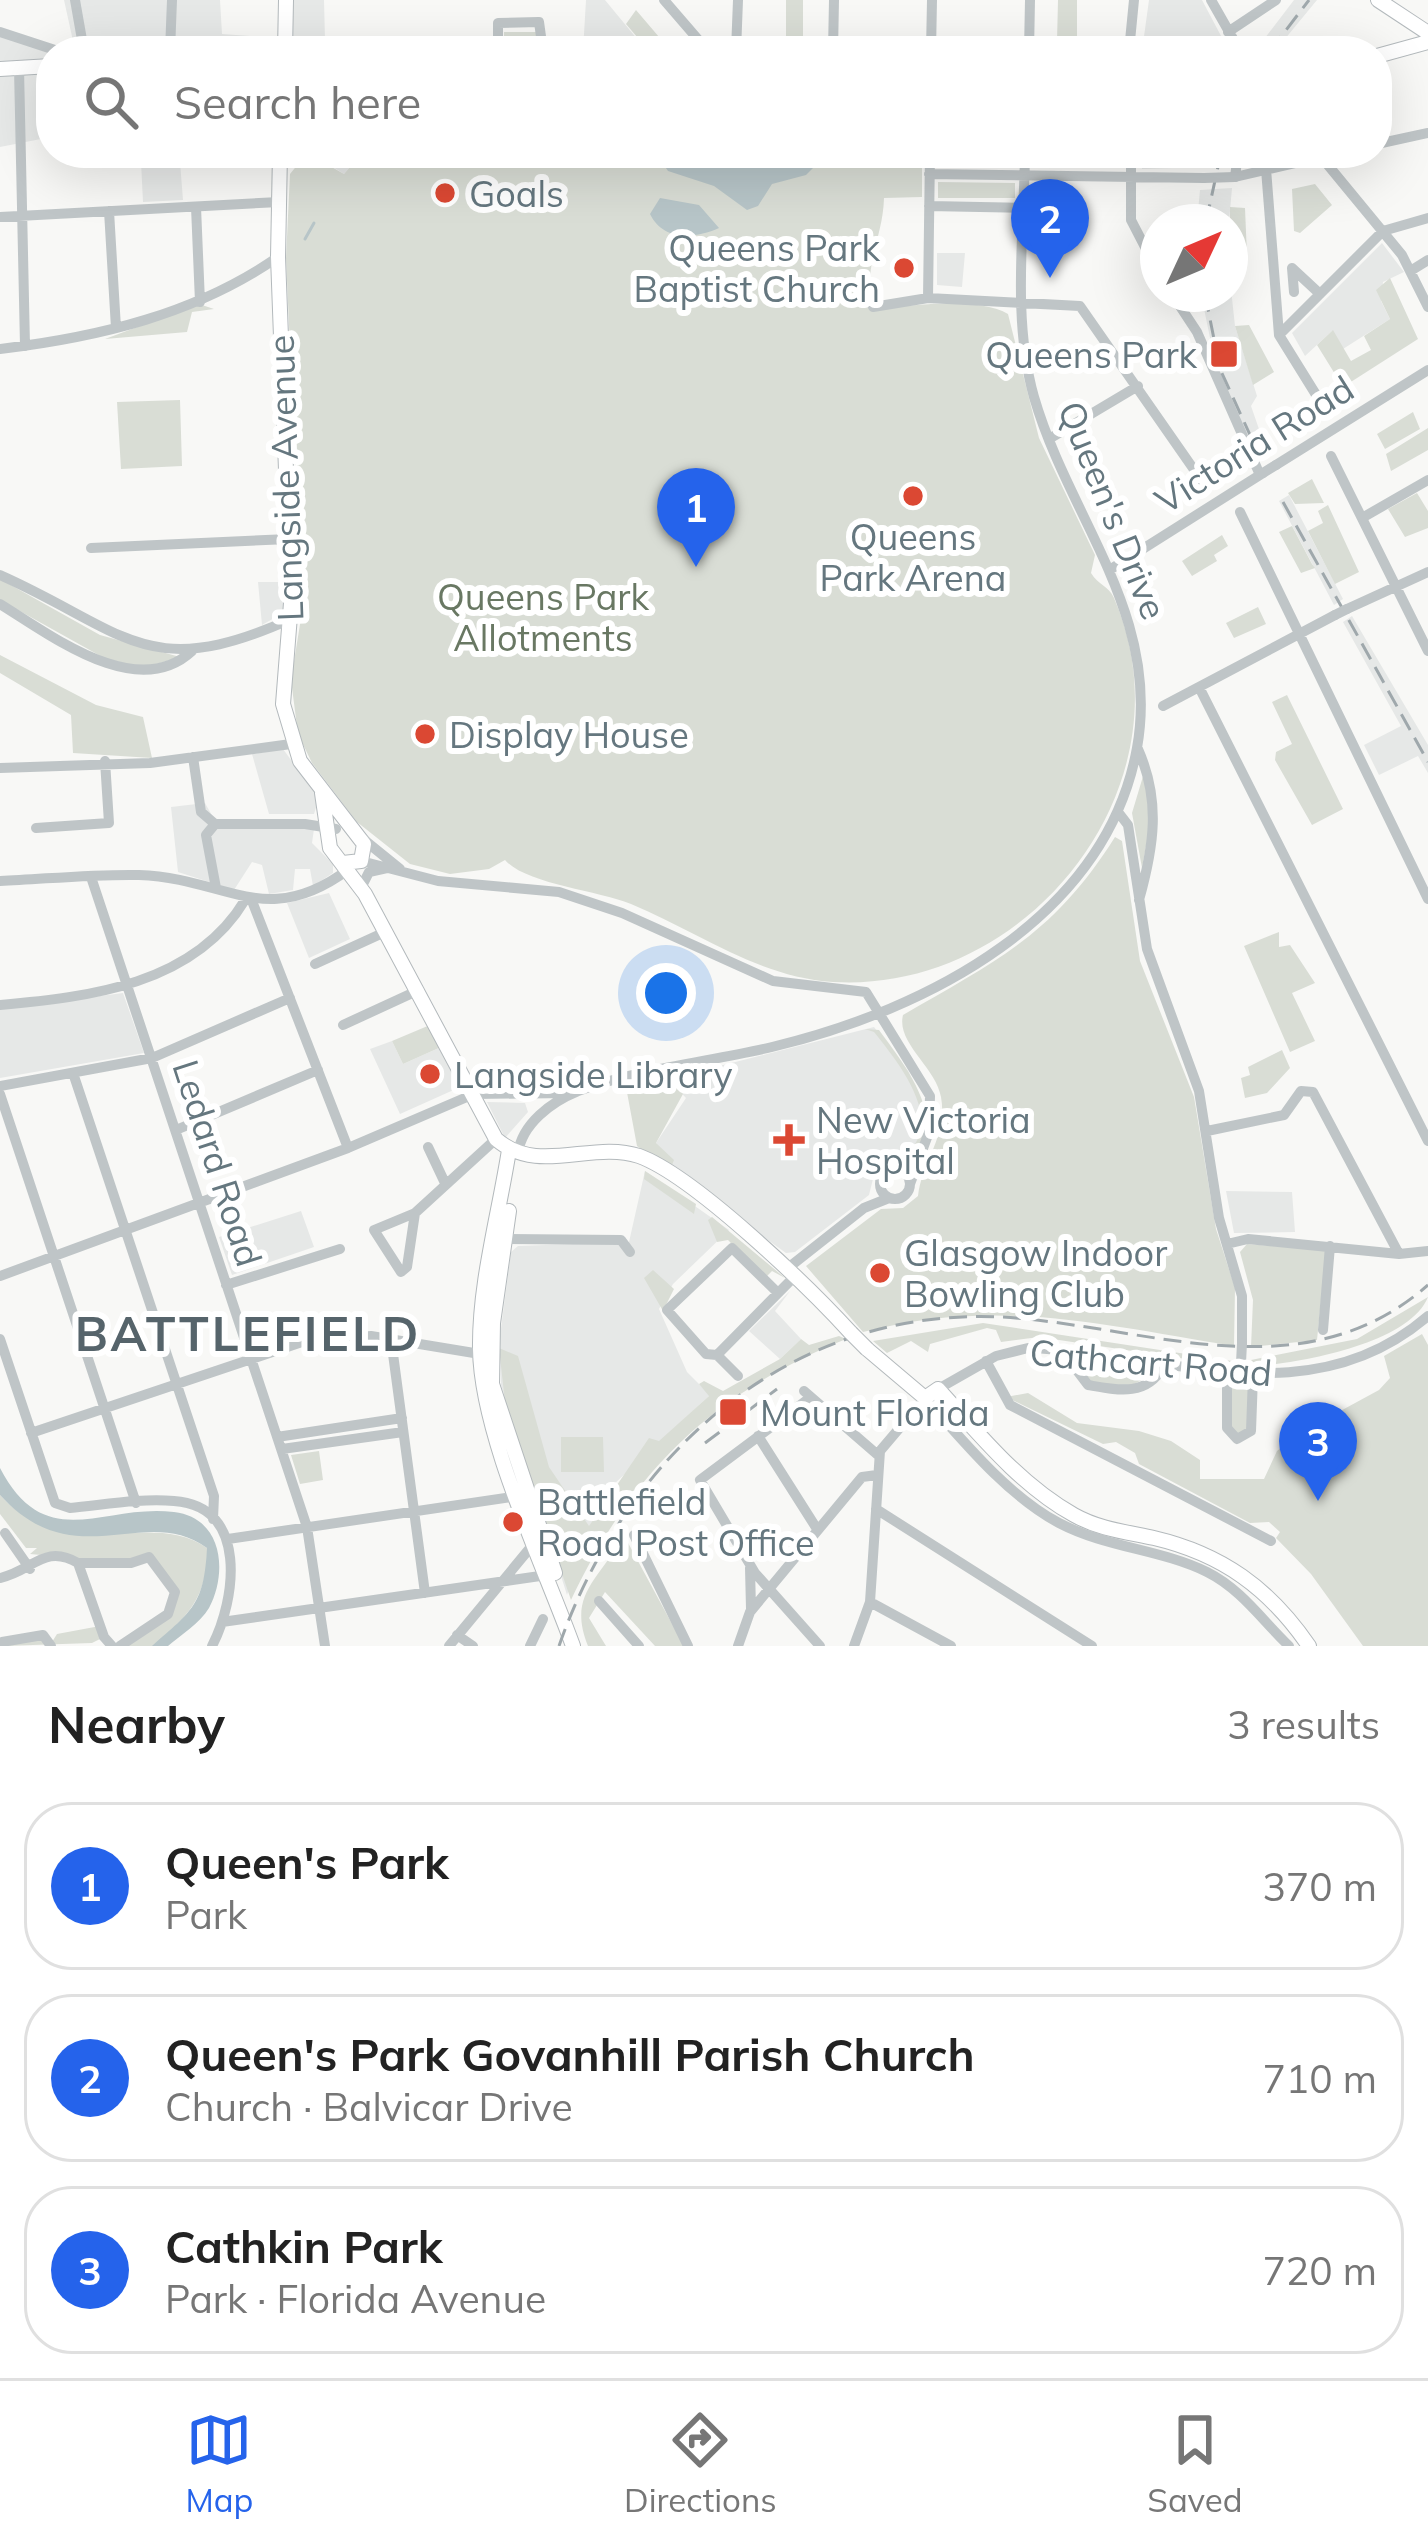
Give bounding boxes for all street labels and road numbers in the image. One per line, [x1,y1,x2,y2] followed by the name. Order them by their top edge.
[258,334,312,622] street label: Langside Avenue
[1146,365,1362,523] street label: Victoria Road
[1049,394,1177,626] street label: Queen's Drive
[163,1054,273,1272] street label: Ledard Road
[1028,1329,1274,1395] street label: Cathcart Road

